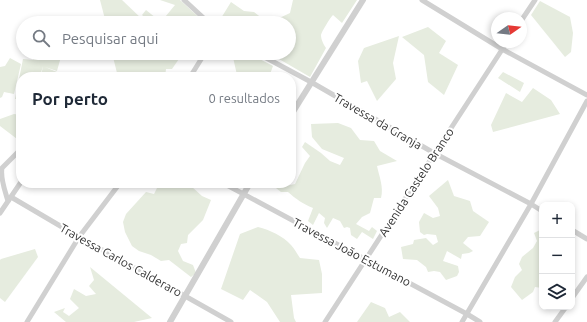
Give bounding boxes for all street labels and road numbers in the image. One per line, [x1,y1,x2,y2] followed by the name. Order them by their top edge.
[332,91,424,151] street label: Travessa da Granja
[376,125,456,239] street label: Avenida Castelo Branco
[291,215,413,289] street label: Travessa João Estumano
[58,221,184,299] street label: Travessa Carlos Calderaro

